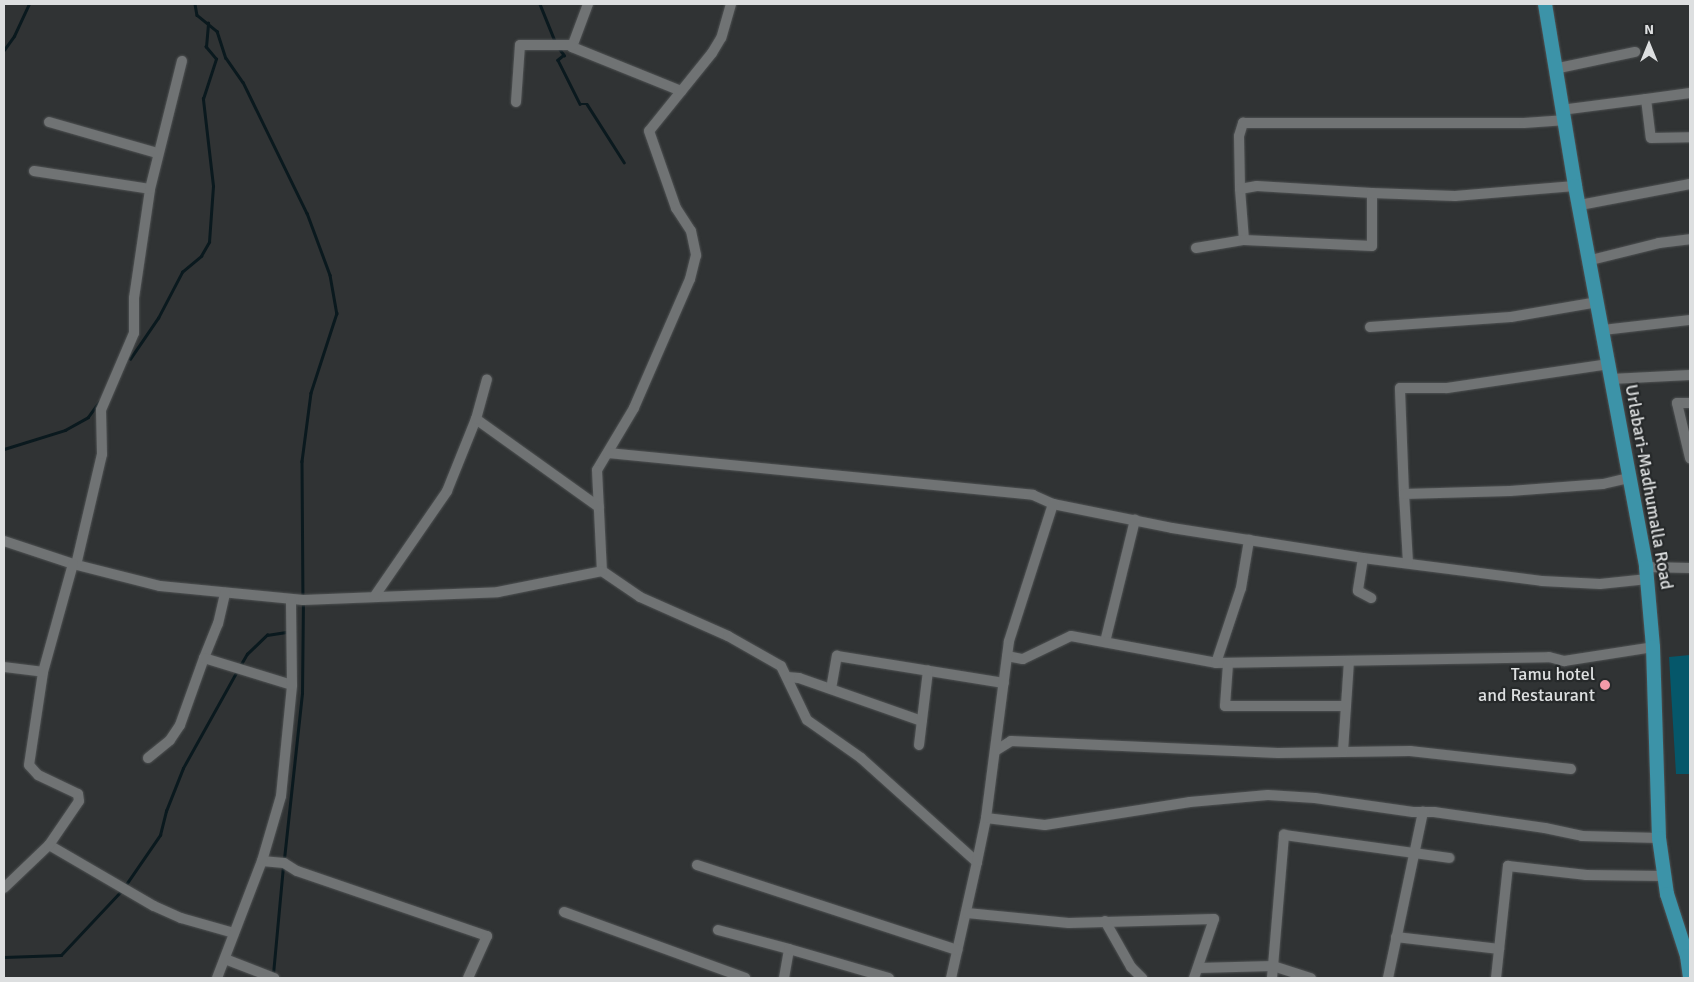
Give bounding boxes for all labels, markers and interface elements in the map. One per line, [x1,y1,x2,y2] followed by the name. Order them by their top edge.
[1624,20,1674,70] north arrow
[1644,21,1654,38] text: N
[1620,383,1678,591] street label: Urlabari-Madhumalla Road
[1478,664,1595,706] place label: Tamu hotel and Restaurant
[1599,679,1611,691] marker: Tamu hotel and Restaurant

